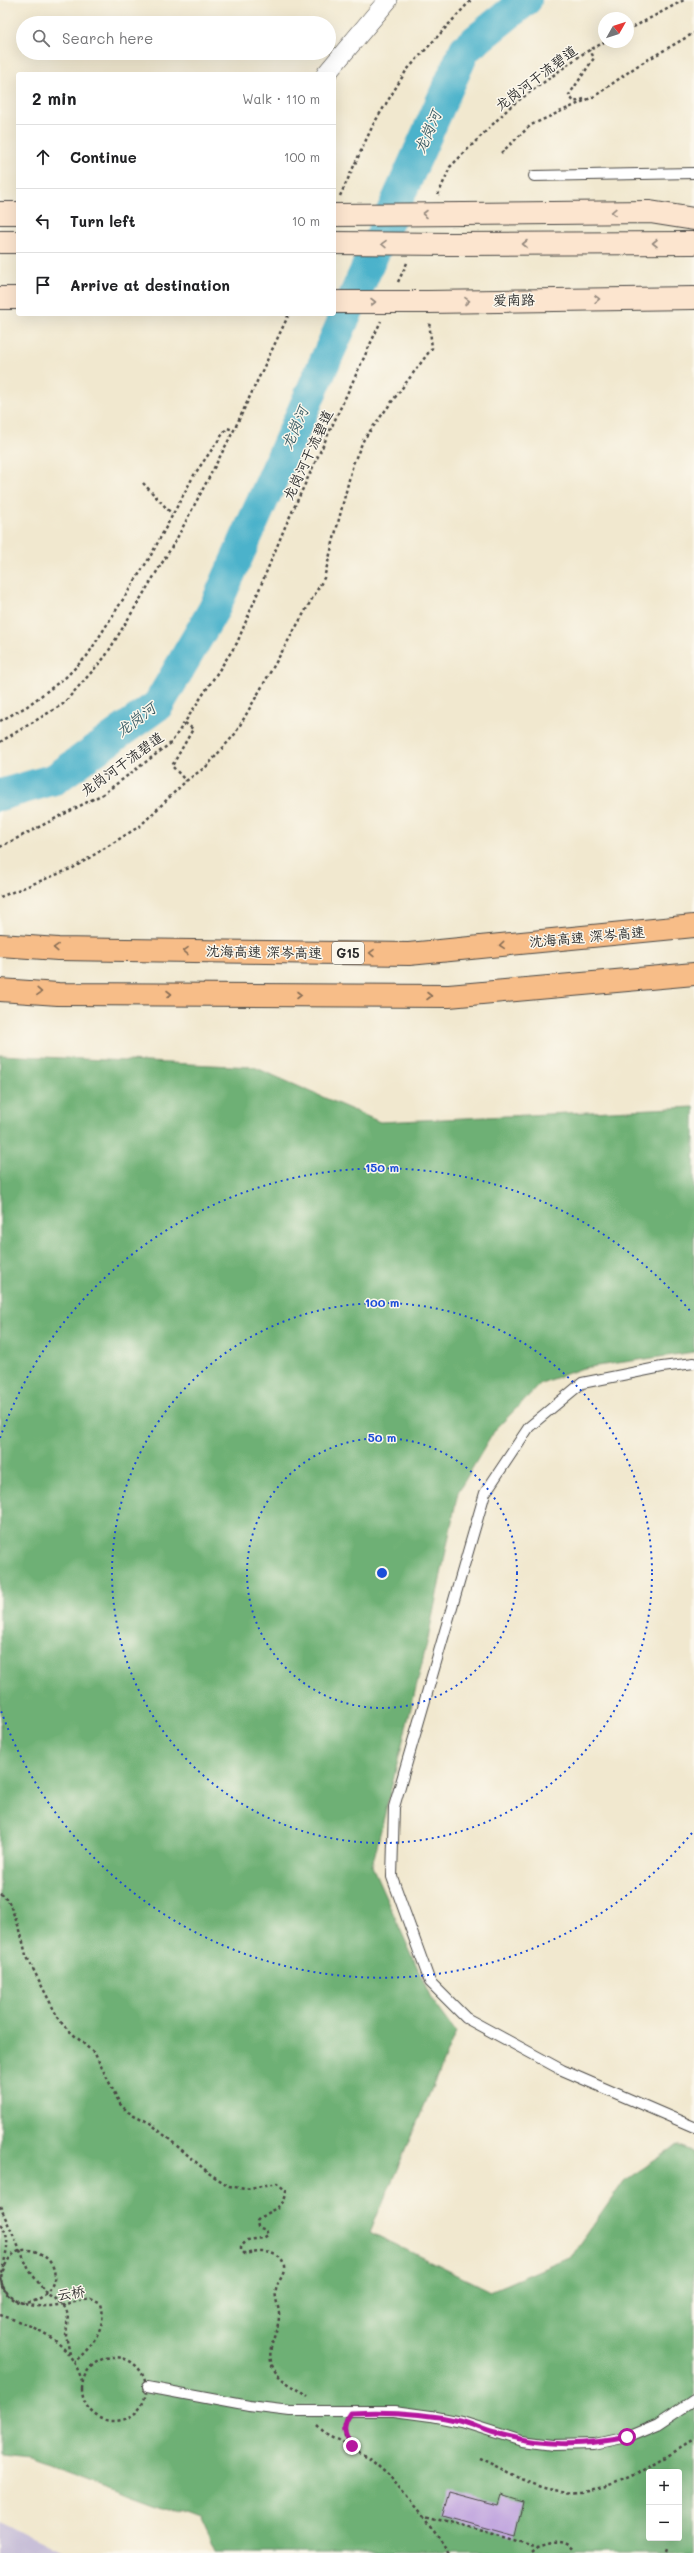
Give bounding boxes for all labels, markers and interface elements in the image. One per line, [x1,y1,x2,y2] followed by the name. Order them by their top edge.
[598,12,634,48] north arrow
[16,16,336,60] search box
[30,27,52,49] icon: search
[62,28,153,48] text: Search here
[491,41,581,115] street label: 龙岗河干流碧道
[32,87,77,109] text: 2 min
[242,90,320,107] text: Walk · 110 m
[409,104,447,156] water label: 龙岗河
[32,146,54,168] icon: ahead
[70,147,137,167] text: Continue
[284,148,320,165] text: 100 m
[611,208,617,216] one-way arrow
[32,210,54,232] icon: left
[422,210,428,219] one-way arrow
[70,211,135,231] text: Turn left
[292,212,320,229] text: 10 m
[652,239,658,247] one-way arrow
[381,240,387,248] one-way arrow
[522,240,528,248] one-way arrow
[32,274,54,296] icon: arrive
[70,275,230,295] text: Arrive at destination
[493,290,535,309] street label: 爱南路
[594,295,600,303] one-way arrow
[464,297,470,305] one-way arrow
[370,298,376,306] one-way arrow
[276,400,314,452] water label: 龙岗河
[278,406,337,503] street label: 龙岗河干流碧道
[111,696,162,741] water label: 龙岗河
[76,727,167,800] street label: 龙岗河干流碧道
[528,922,646,951] street label: 沈海高速 深岑高速
[499,940,505,949] one-way arrow
[206,941,322,962] street label: 沈海高速 深岑高速
[332,942,364,964] road number: G15
[53,944,59,953] one-way arrow
[183,946,189,955] one-way arrow
[369,949,375,957] one-way arrow
[36,988,42,997] one-way arrow
[166,990,172,998] one-way arrow
[296,991,302,999] one-way arrow
[426,992,432,1000] one-way arrow
[365,1159,399,1175] text: 150 m
[365,1294,399,1310] text: 100 m
[368,1429,396,1445] text: 50 m
[375,1566,389,1580] centre of rings
[56,2281,86,2304] street label: 云桥
[618,2428,636,2446] route start
[343,2437,361,2455] route end
[646,2469,682,2541] map controls
[646,2469,682,2505] button: +
[646,2505,682,2541] button: −

